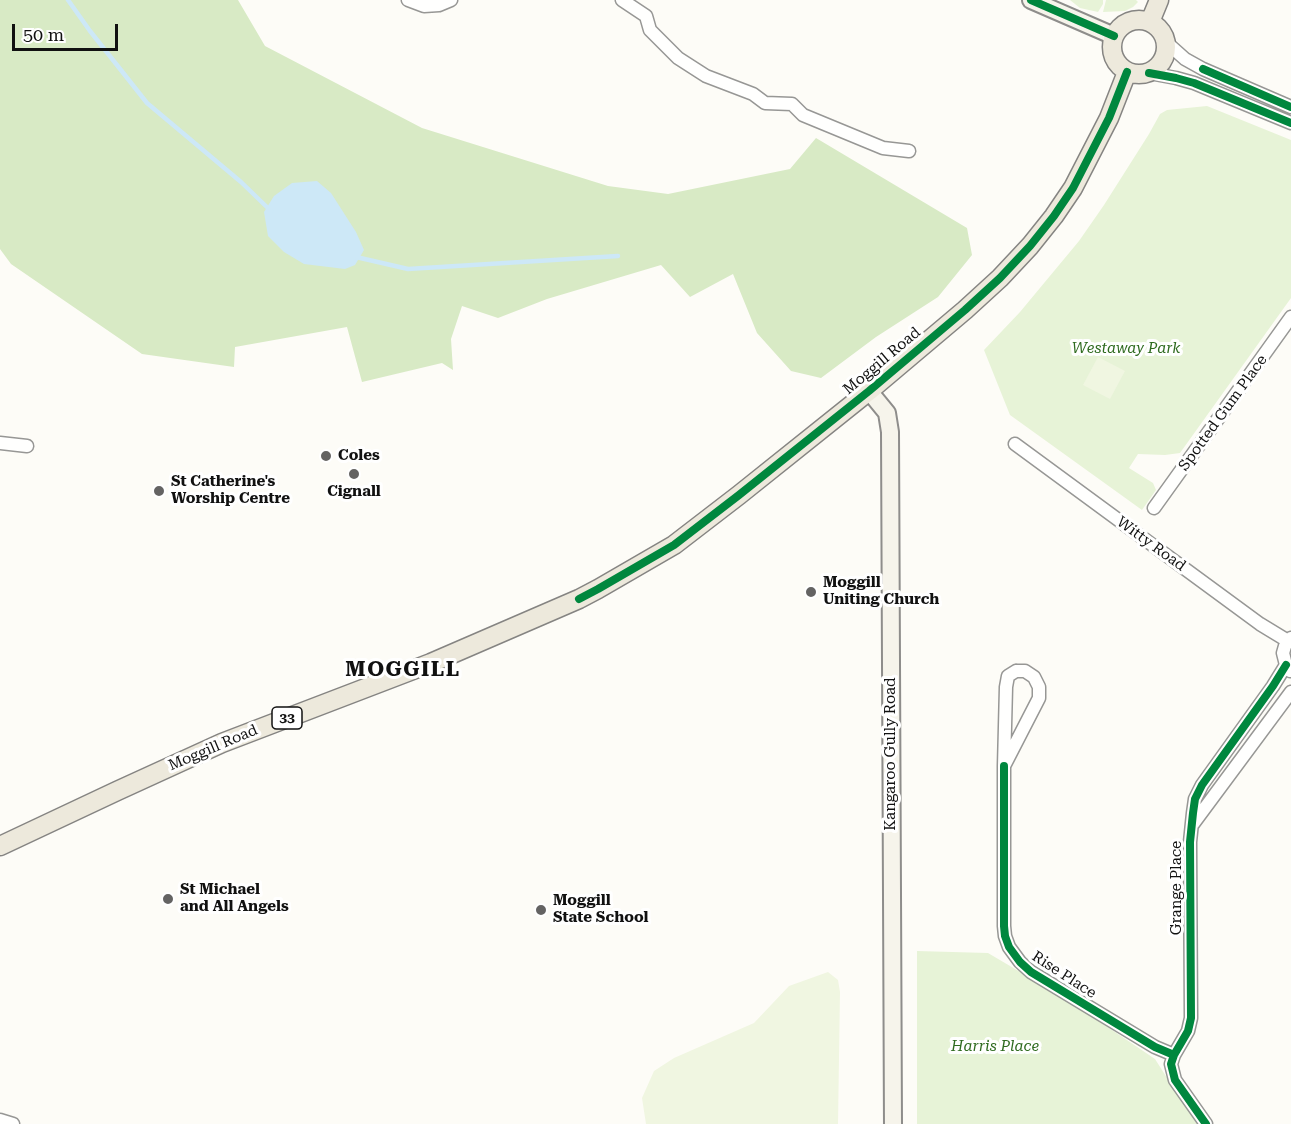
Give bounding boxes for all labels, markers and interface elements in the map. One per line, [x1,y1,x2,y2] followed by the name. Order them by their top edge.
[15,12,122,50] scale bar
[23,24,64,45] text: 50 m
[840,324,924,398] street label: Moggill Road
[1072,340,1180,358] park label: Westaway Park
[1175,352,1271,474] street label: Spotted Gum Place
[338,447,380,465] place label: Coles
[319,449,333,463] marker: Coles
[347,467,361,481] marker: Cignall
[171,473,290,508] place label: St Catherine's Worship Centre
[327,483,381,501] place label: Cignall
[152,484,166,498] marker: St Catherine's Worship Centre
[1113,513,1189,575] street label: Witty Road
[823,574,939,609] place label: Moggill Uniting Church
[804,585,818,599] marker: Moggill Uniting Church
[345,657,461,683] district label: MOGGILL
[882,677,900,831] street label: Kangaroo Gully Road
[272,707,302,729] road number: 33
[166,721,260,775] street label: Moggill Road
[1168,841,1186,935] street label: Grange Place
[180,881,289,916] place label: St Michael and All Angels
[161,892,175,906] marker: St Michael and All Angels
[553,892,649,927] place label: Moggill State School
[534,903,548,917] marker: Moggill State School
[1028,948,1100,1002] street label: Rise Place
[951,1038,1039,1056] park label: Harris Place

